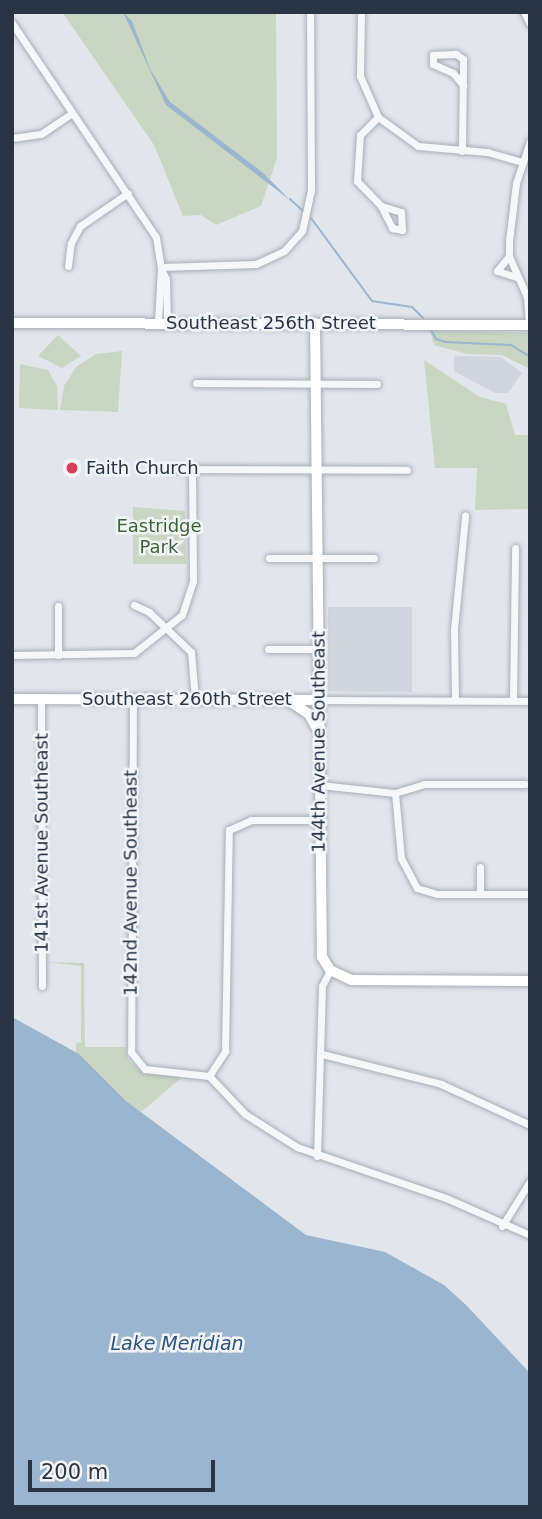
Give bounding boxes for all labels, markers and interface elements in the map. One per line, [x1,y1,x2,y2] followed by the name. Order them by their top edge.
[166,312,376,334] street label: Southeast 256th Street
[86,457,199,479] place label: Faith Church
[64,460,80,476] marker: Faith Church
[116,516,202,558] park label: Eastridge Park
[308,631,330,853] street label: 144th Avenue Southeast
[82,688,292,710] street label: Southeast 260th Street
[31,733,53,953] street label: 141st Avenue Southeast
[120,770,142,996] street label: 142nd Avenue Southeast
[110,1333,244,1355] water label: Lake Meridian
[32,1446,219,1490] scale bar
[41,1460,108,1484] text: 200 m

